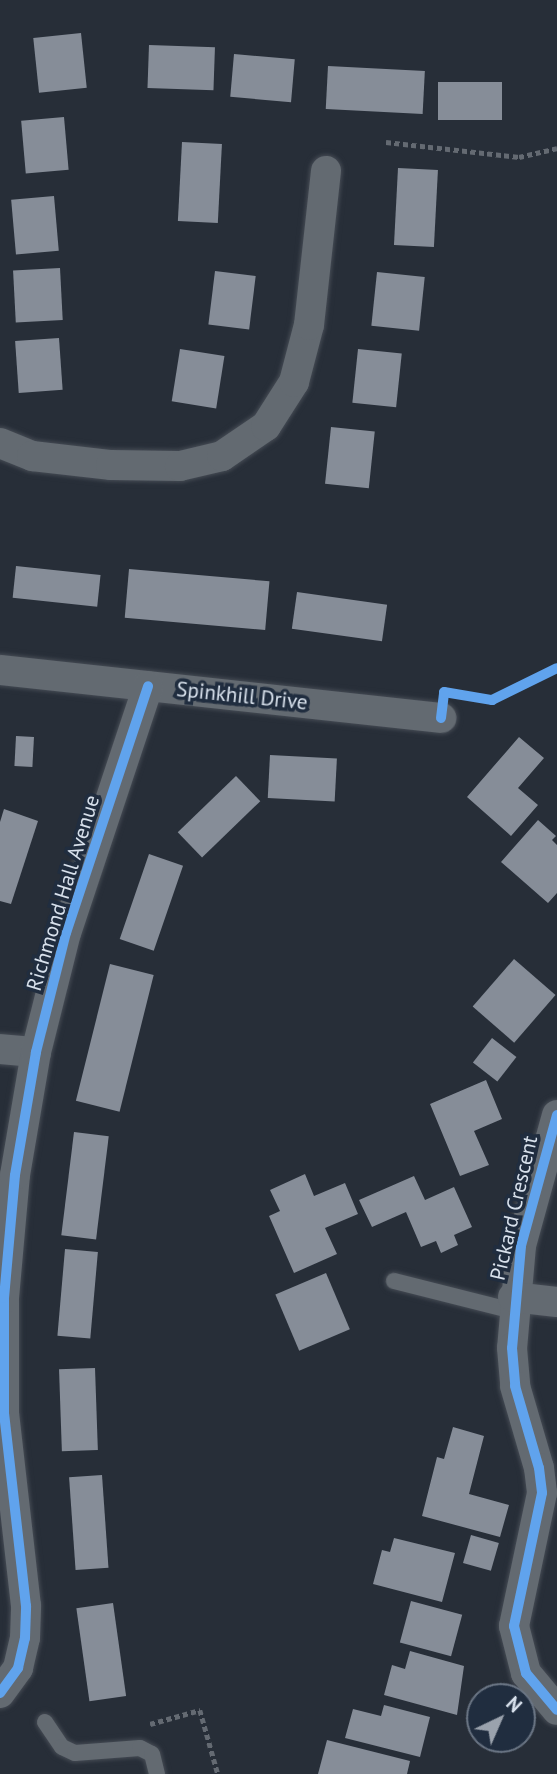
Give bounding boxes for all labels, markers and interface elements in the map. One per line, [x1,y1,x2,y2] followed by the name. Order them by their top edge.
[175,677,309,715] street label: Spinkhill Drive
[21,792,105,994] street label: Richmond Hall Avenue
[485,1133,543,1283] street label: Pickard Crescent
[466,1683,536,1753] north arrow
[501,1691,527,1717] text: N

